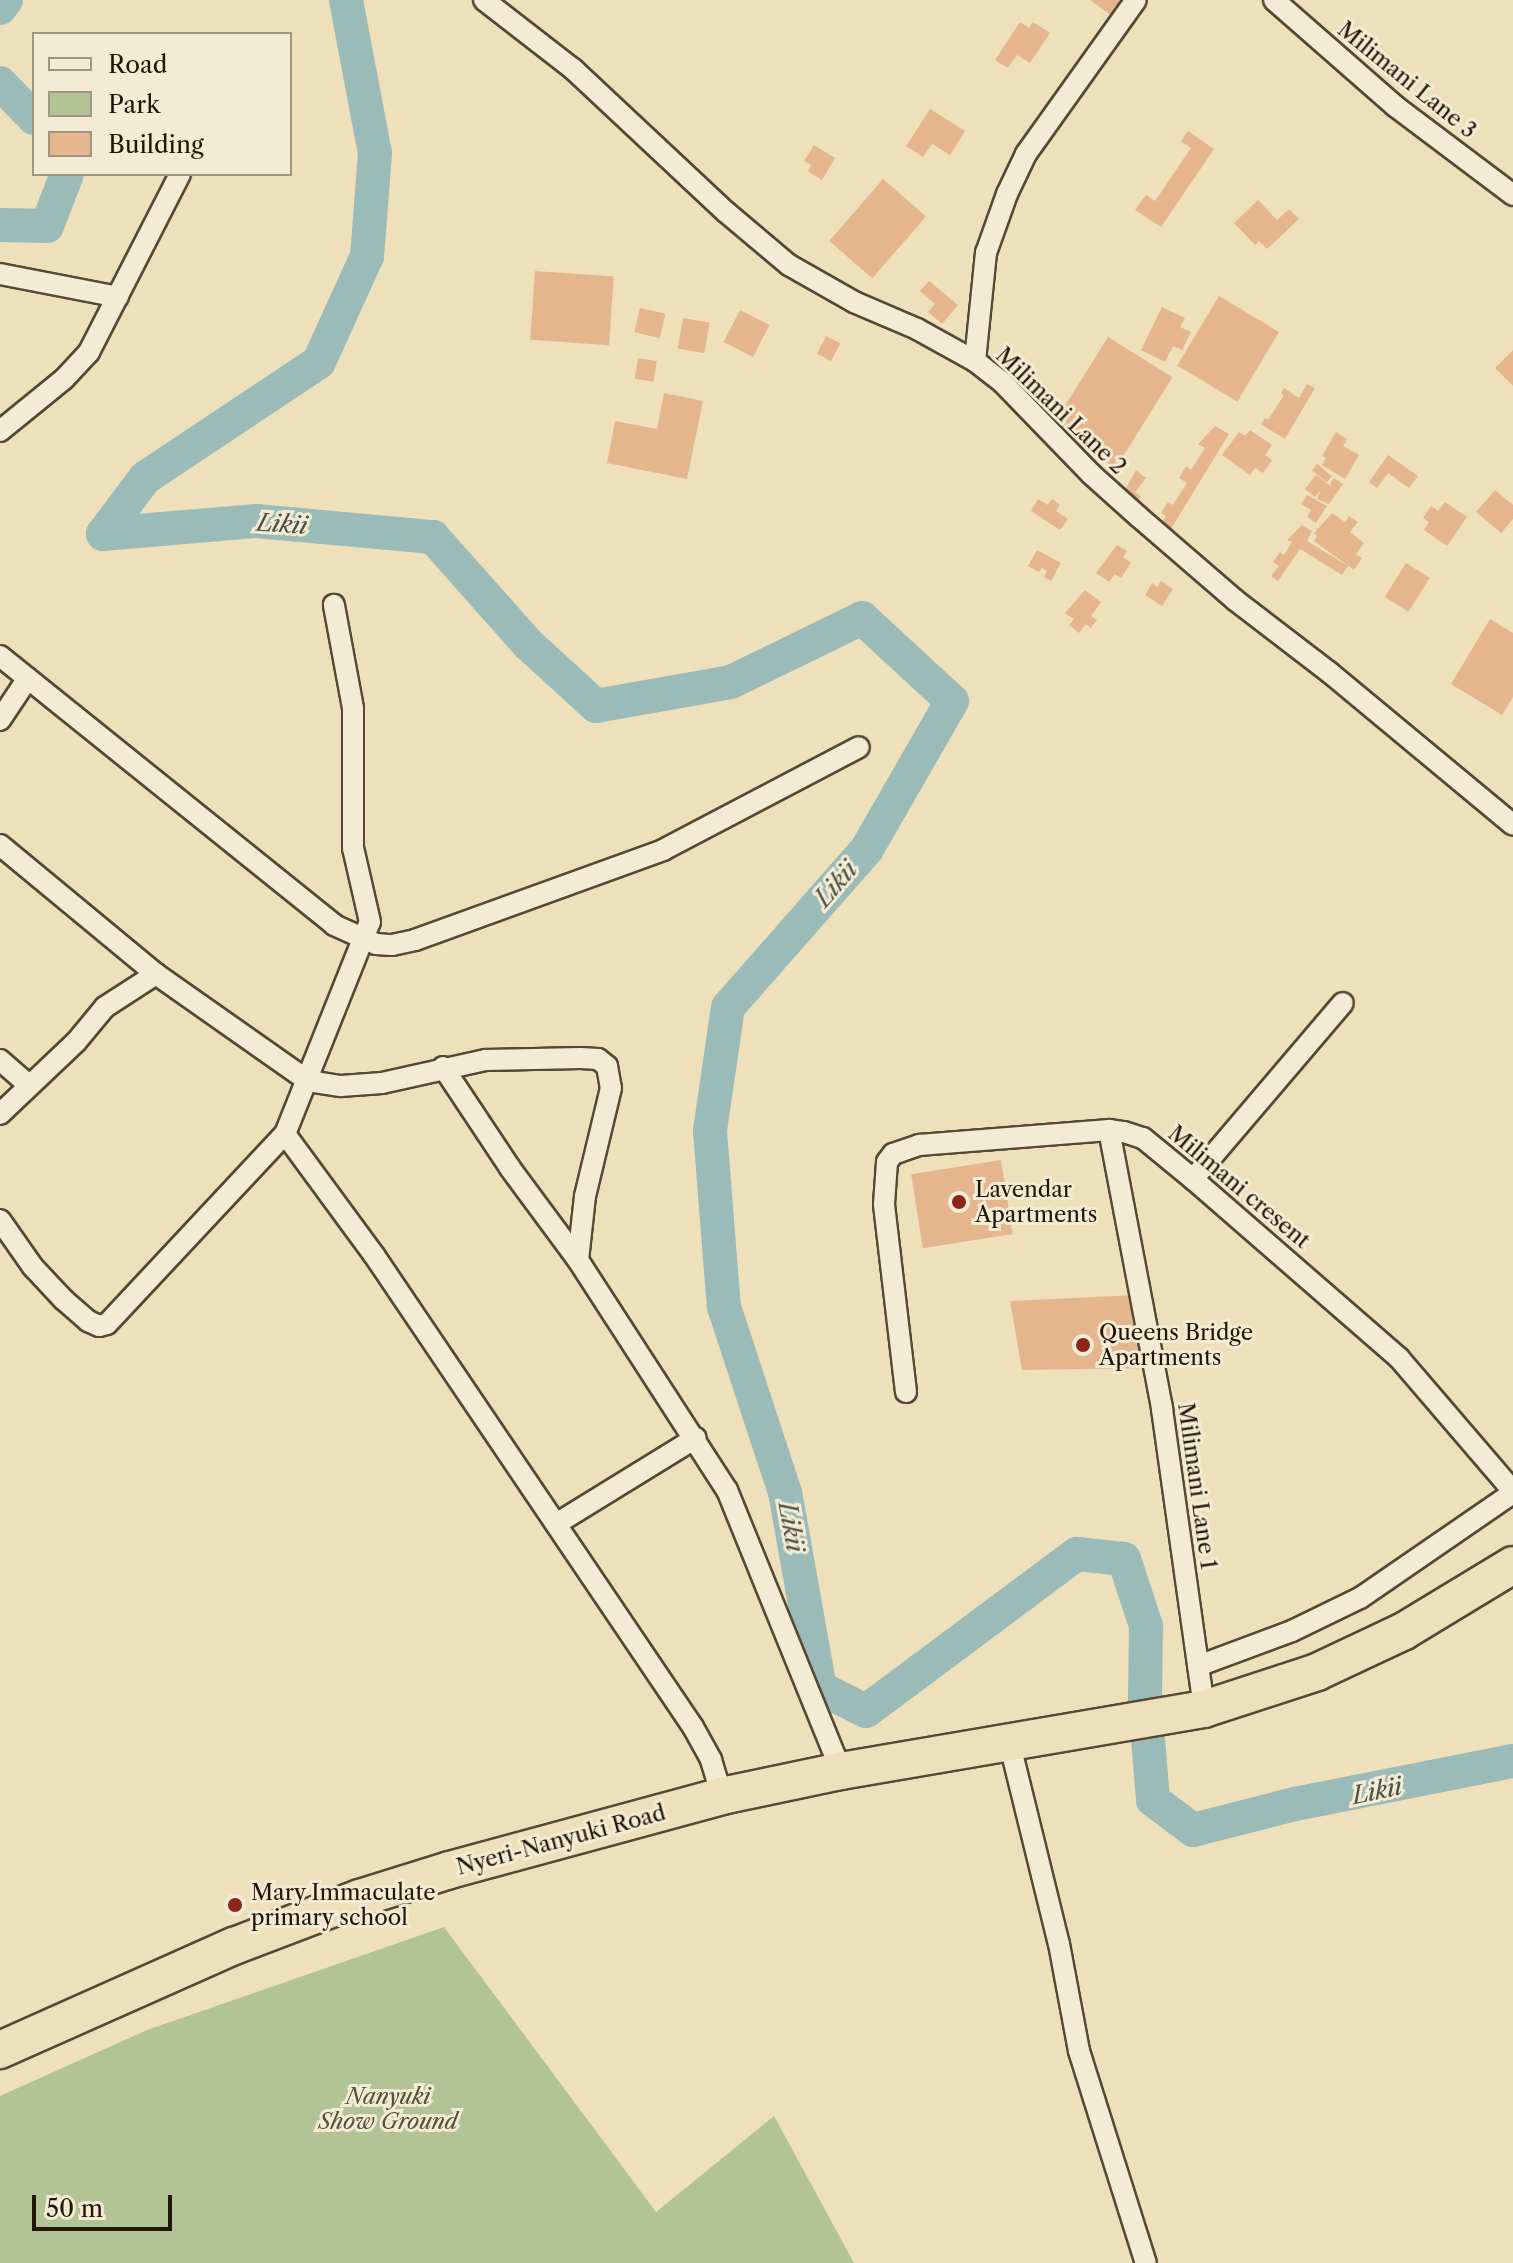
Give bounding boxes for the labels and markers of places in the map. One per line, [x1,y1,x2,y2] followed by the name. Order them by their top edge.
[975,1176,1097,1228] place label: Lavendar Apartments
[950,1193,968,1211] marker: Lavendar Apartments
[1099,1319,1253,1370] place label: Queens Bridge Apartments
[1074,1336,1092,1354] marker: Queens Bridge Apartments
[251,1879,436,1930] place label: Mary Immaculate primary school
[226,1896,244,1914] marker: Mary Immaculate primary school

